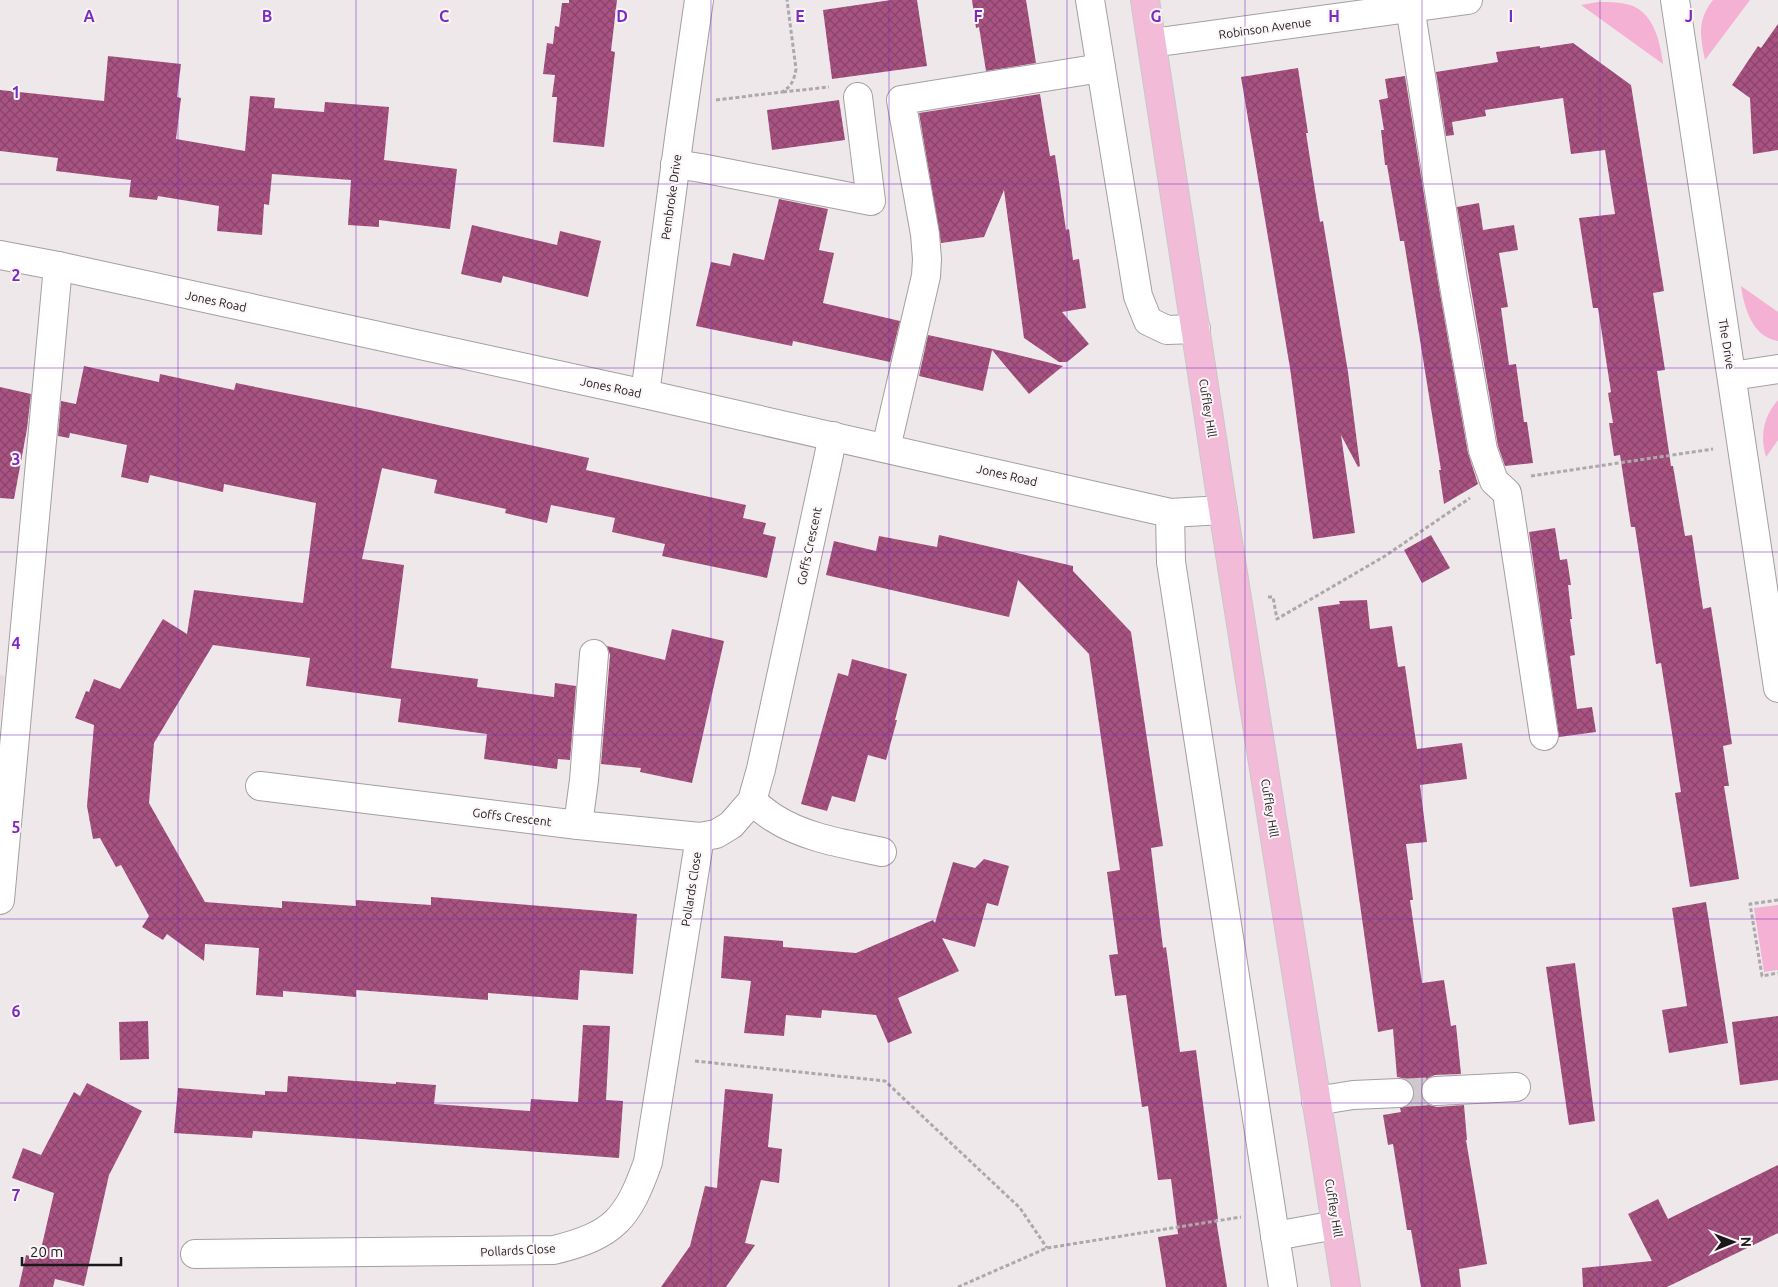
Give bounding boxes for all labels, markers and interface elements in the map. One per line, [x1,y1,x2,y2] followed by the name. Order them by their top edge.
[83,7,95,25] text: A
[262,7,272,25] text: B
[439,7,449,25] text: C
[616,7,628,25] text: D
[795,7,805,25] text: E
[974,7,983,25] text: F
[1150,7,1162,25] text: G
[1328,7,1340,25] text: H
[1509,7,1513,25] text: I
[1685,7,1693,25] text: J
[1218,15,1312,41] street label: Robinson Avenue
[11,83,21,101] text: 1
[659,153,683,241] street label: Pembroke Drive
[11,266,21,284] text: 2
[184,288,248,314] street label: Jones Road
[1717,318,1737,370] street label: The Drive
[579,374,643,400] street label: Jones Road
[1197,378,1219,438] street label: Cuffley Hill
[11,450,21,468] text: 3
[975,462,1039,488] street label: Jones Road
[794,505,824,586] street label: Goffs Crescent
[11,634,21,652] text: 4
[1259,778,1281,838] street label: Cuffley Hill
[472,806,553,828] street label: Goffs Crescent
[11,818,21,836] text: 5
[679,851,703,927] street label: Pollards Close
[11,1002,21,1020] text: 6
[1323,1178,1345,1238] street label: Cuffley Hill
[11,1186,21,1204] text: 7
[1708,1217,1758,1267] north arrow
[22,1234,121,1266] scale bar
[1738,1236,1754,1247] text: N
[480,1242,556,1258] street label: Pollards Close
[30,1243,63,1260] text: 20 m

